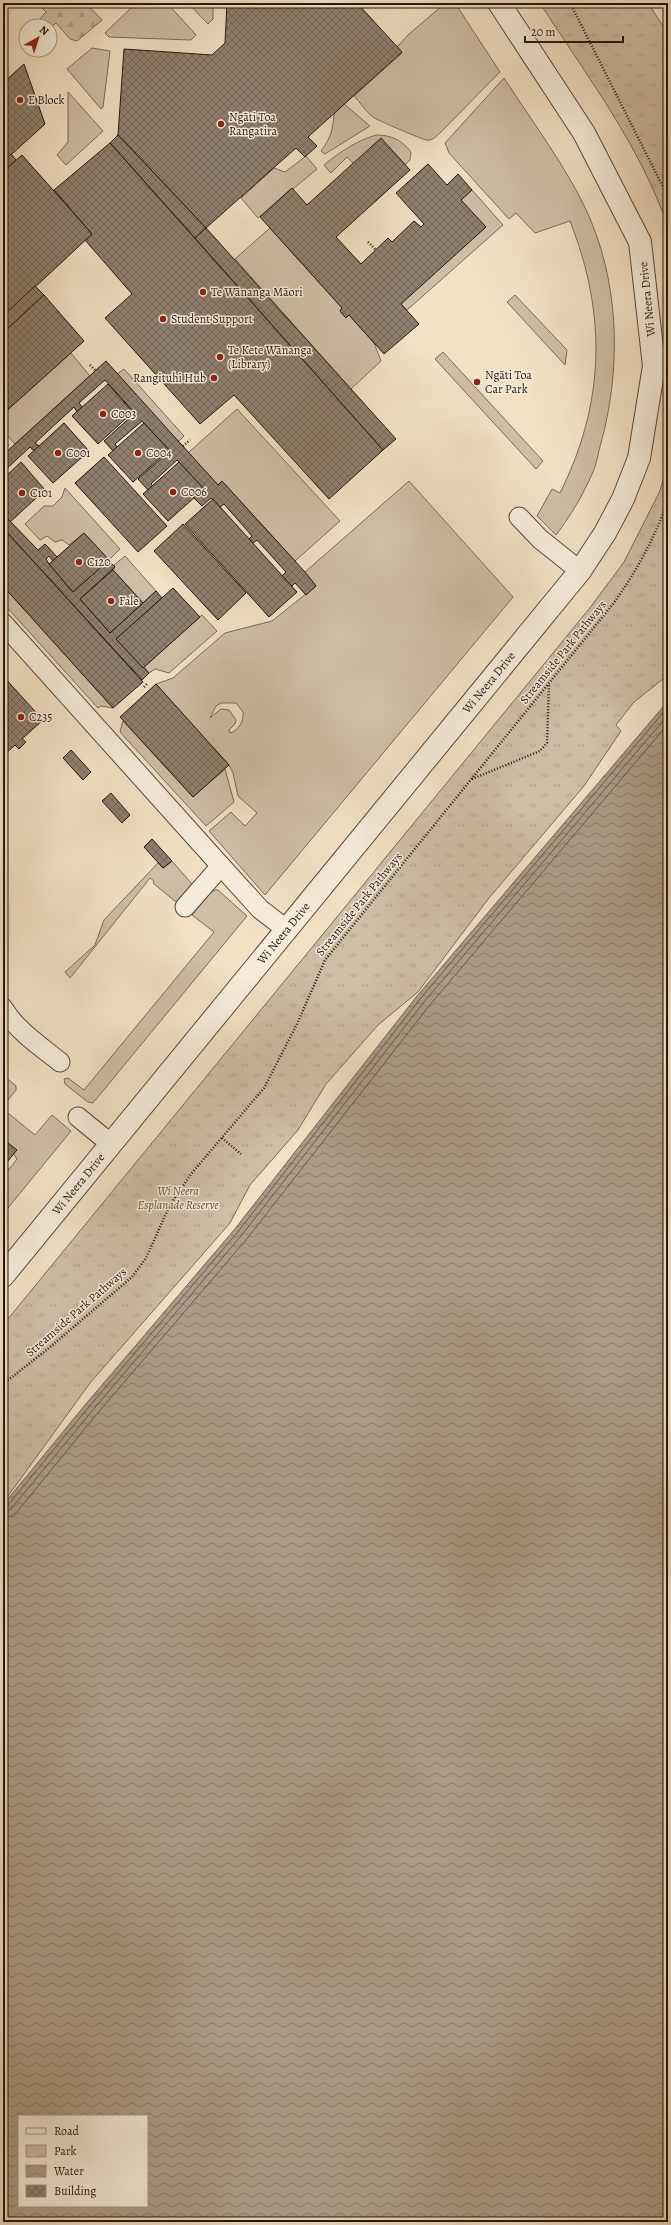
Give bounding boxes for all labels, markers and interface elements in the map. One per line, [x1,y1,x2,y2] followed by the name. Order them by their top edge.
[18,18,58,58] north arrow
[525,18,623,44] scale bar
[36,22,52,39] text: N
[531,24,555,40] text: 20 m
[28,92,65,108] place label: E Block
[15,95,25,105] marker: E Block
[229,109,278,139] place label: Ngāti Toa Rangatira
[216,119,226,129] marker: Ngāti Toa Rangatira
[635,261,659,338] street label: Wi Neera Drive
[211,284,303,300] place label: Te Wānanga Māori
[198,287,208,297] marker: Te Wānanga Māori
[171,311,253,327] place label: Student Support
[158,314,168,324] marker: Student Support
[228,342,312,372] place label: Te Kete Wānanga (Library)
[215,352,225,362] marker: Te Kete Wānanga (Library)
[485,367,532,397] place label: Ngāti Toa Car Park
[133,370,206,386] place label: Rangituhi Hub
[209,373,219,383] marker: Rangituhi Hub
[472,377,482,387] marker: Ngāti Toa Car Park
[111,406,136,422] place label: C003
[98,409,108,419] marker: C003
[66,445,90,461] place label: C001
[146,445,172,461] place label: C004
[53,448,63,458] marker: C001
[133,448,143,458] marker: C004
[181,484,207,500] place label: C006
[30,485,52,501] place label: C101
[168,487,178,497] marker: C006
[17,488,27,498] marker: C101
[87,554,111,570] place label: C120
[74,557,84,567] marker: C120
[119,593,139,609] place label: Fale
[106,596,116,606] marker: Fale
[516,597,610,707] street label: Streamside Park Pathways
[458,648,519,717] street label: Wi Neera Drive
[29,709,52,725] place label: C235
[16,712,26,722] marker: C235
[312,849,406,959] street label: Streamside Park Pathways
[253,899,314,968] street label: Wi Neera Drive
[48,1150,108,1219] street label: Wi Neera Drive
[137,1183,219,1213] park label: Wi Neera Esplanade Reserve
[22,1264,130,1360] street label: Streamside Park Pathways
[18,2115,148,2207] legend
[54,2123,80,2139] text: Road
[54,2143,77,2159] text: Park
[53,2163,84,2179] text: Water
[54,2183,96,2199] text: Building

